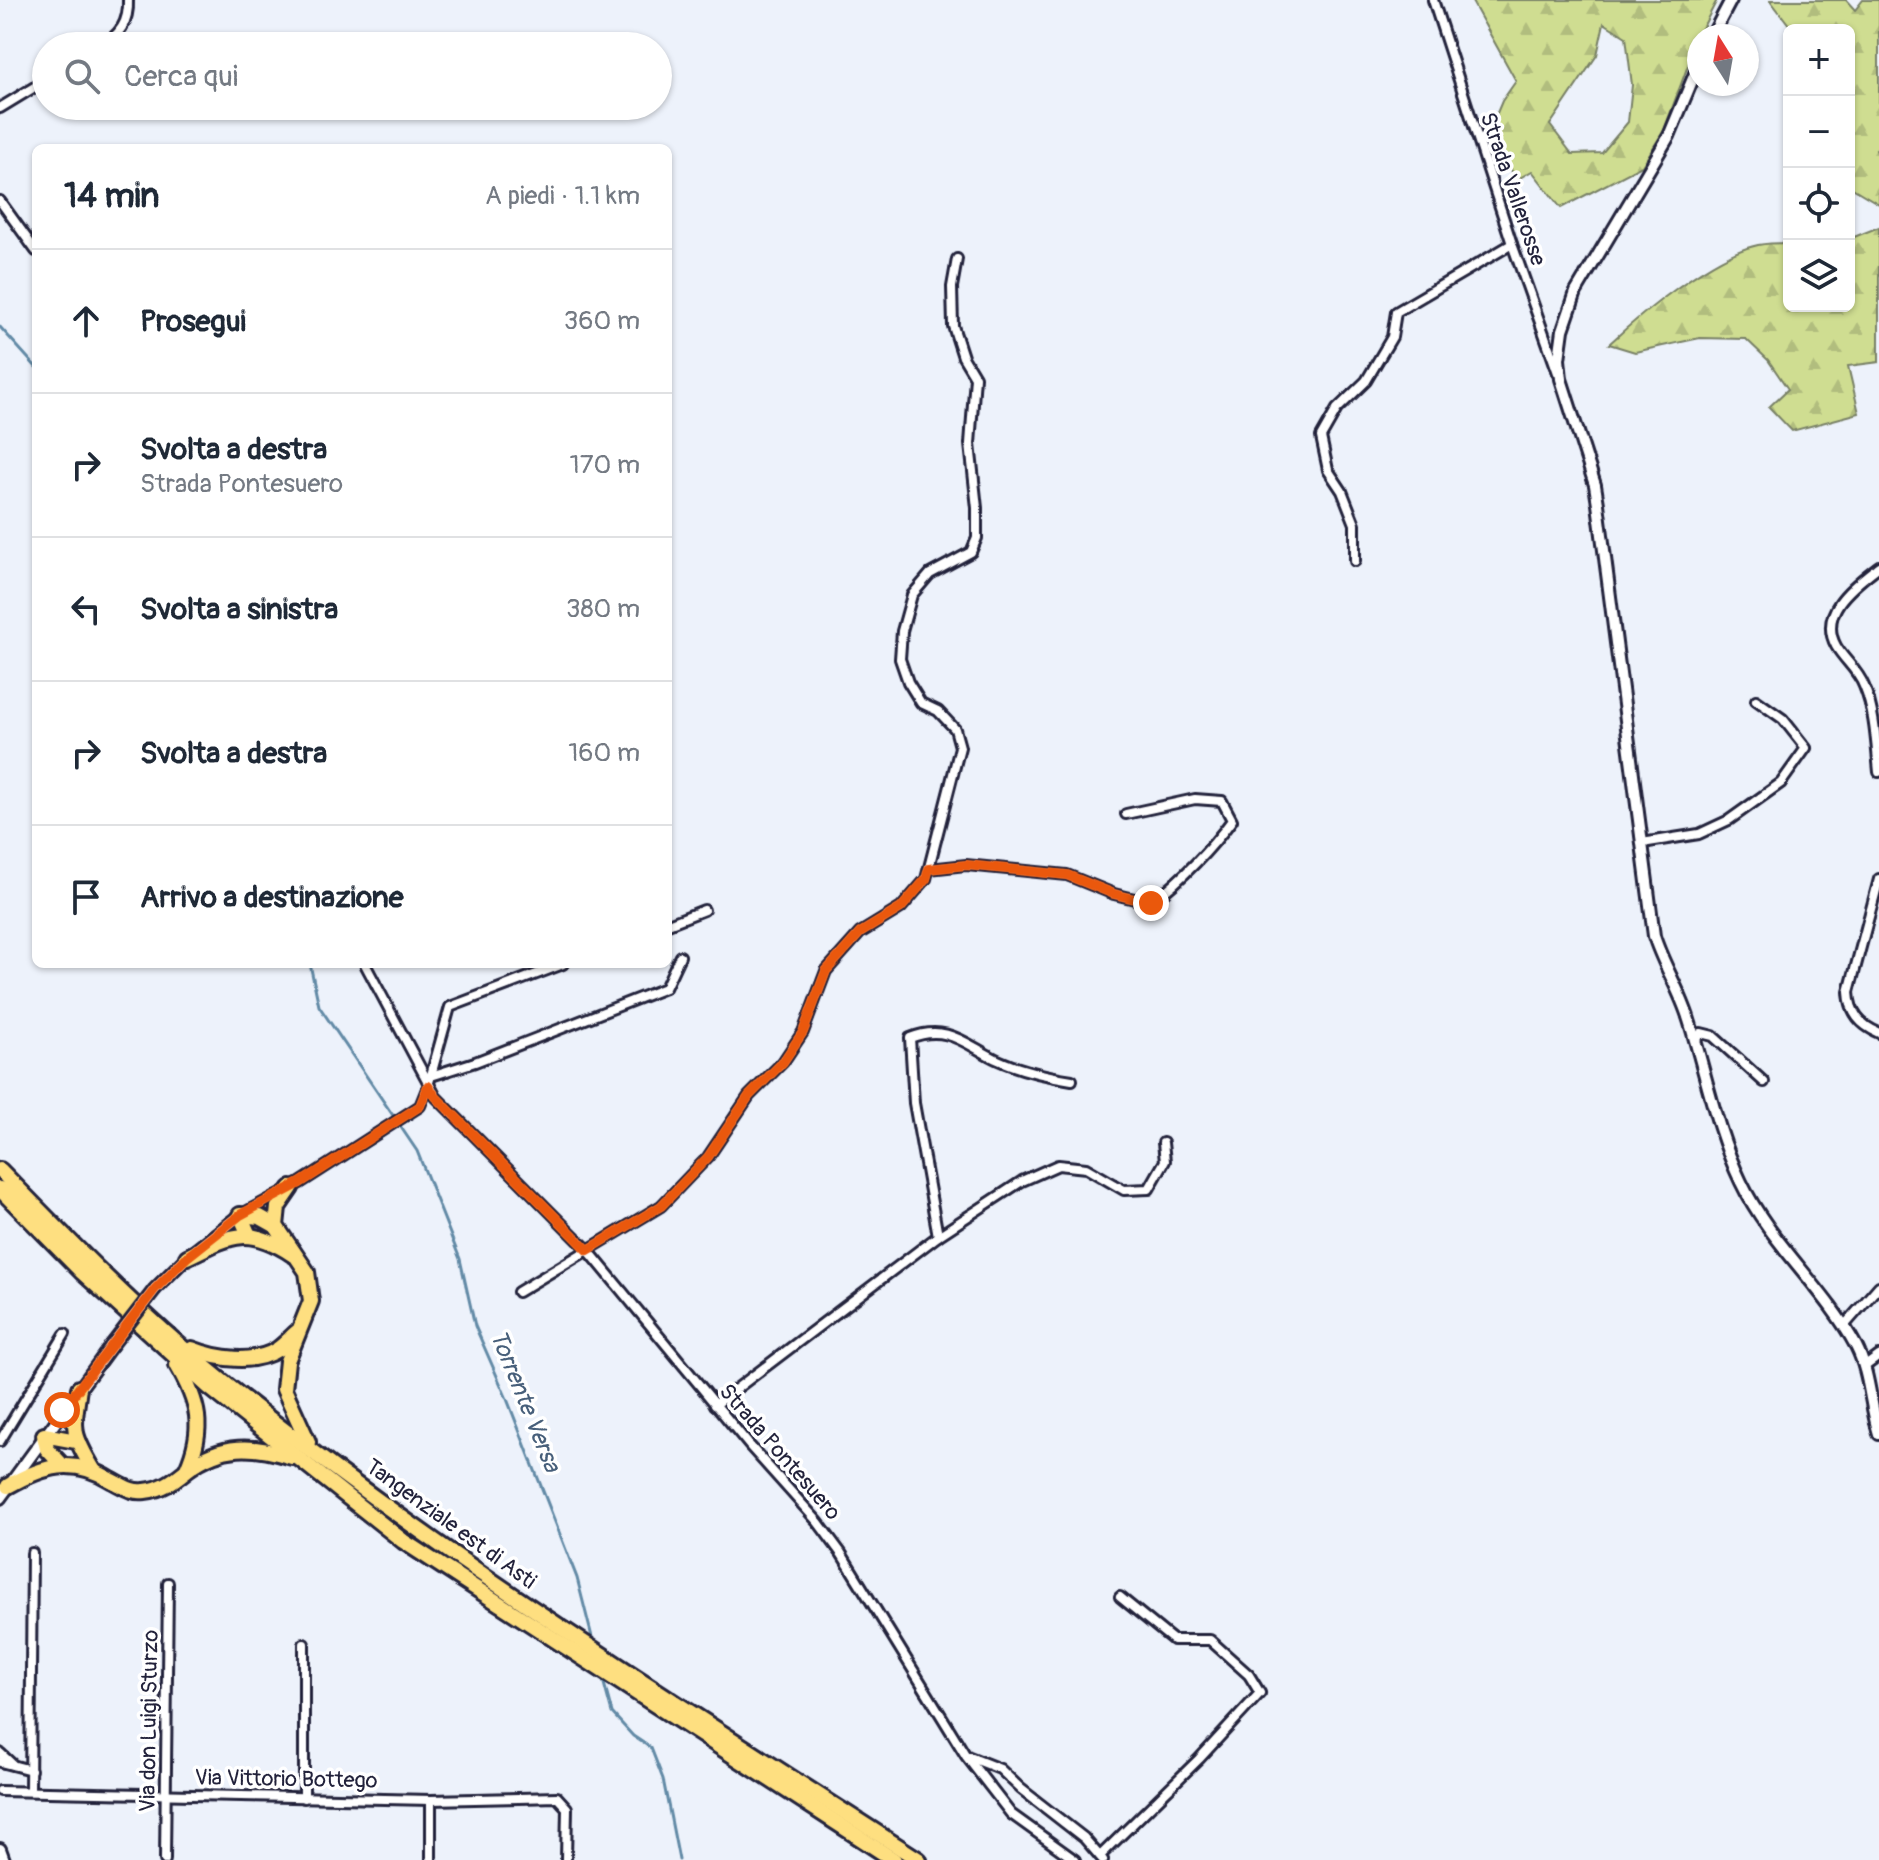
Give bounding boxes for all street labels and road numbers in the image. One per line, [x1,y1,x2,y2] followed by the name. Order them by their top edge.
[1474,109,1552,269] street label: Strada Vallerosse
[713,1378,847,1526] street label: Strada Pontesuero
[360,1453,542,1595] street label: Tangenziale est di Asti
[133,1629,165,1812] street label: Via don Luigi Sturzo
[194,1763,378,1795] street label: Via Vittorio Bottego

